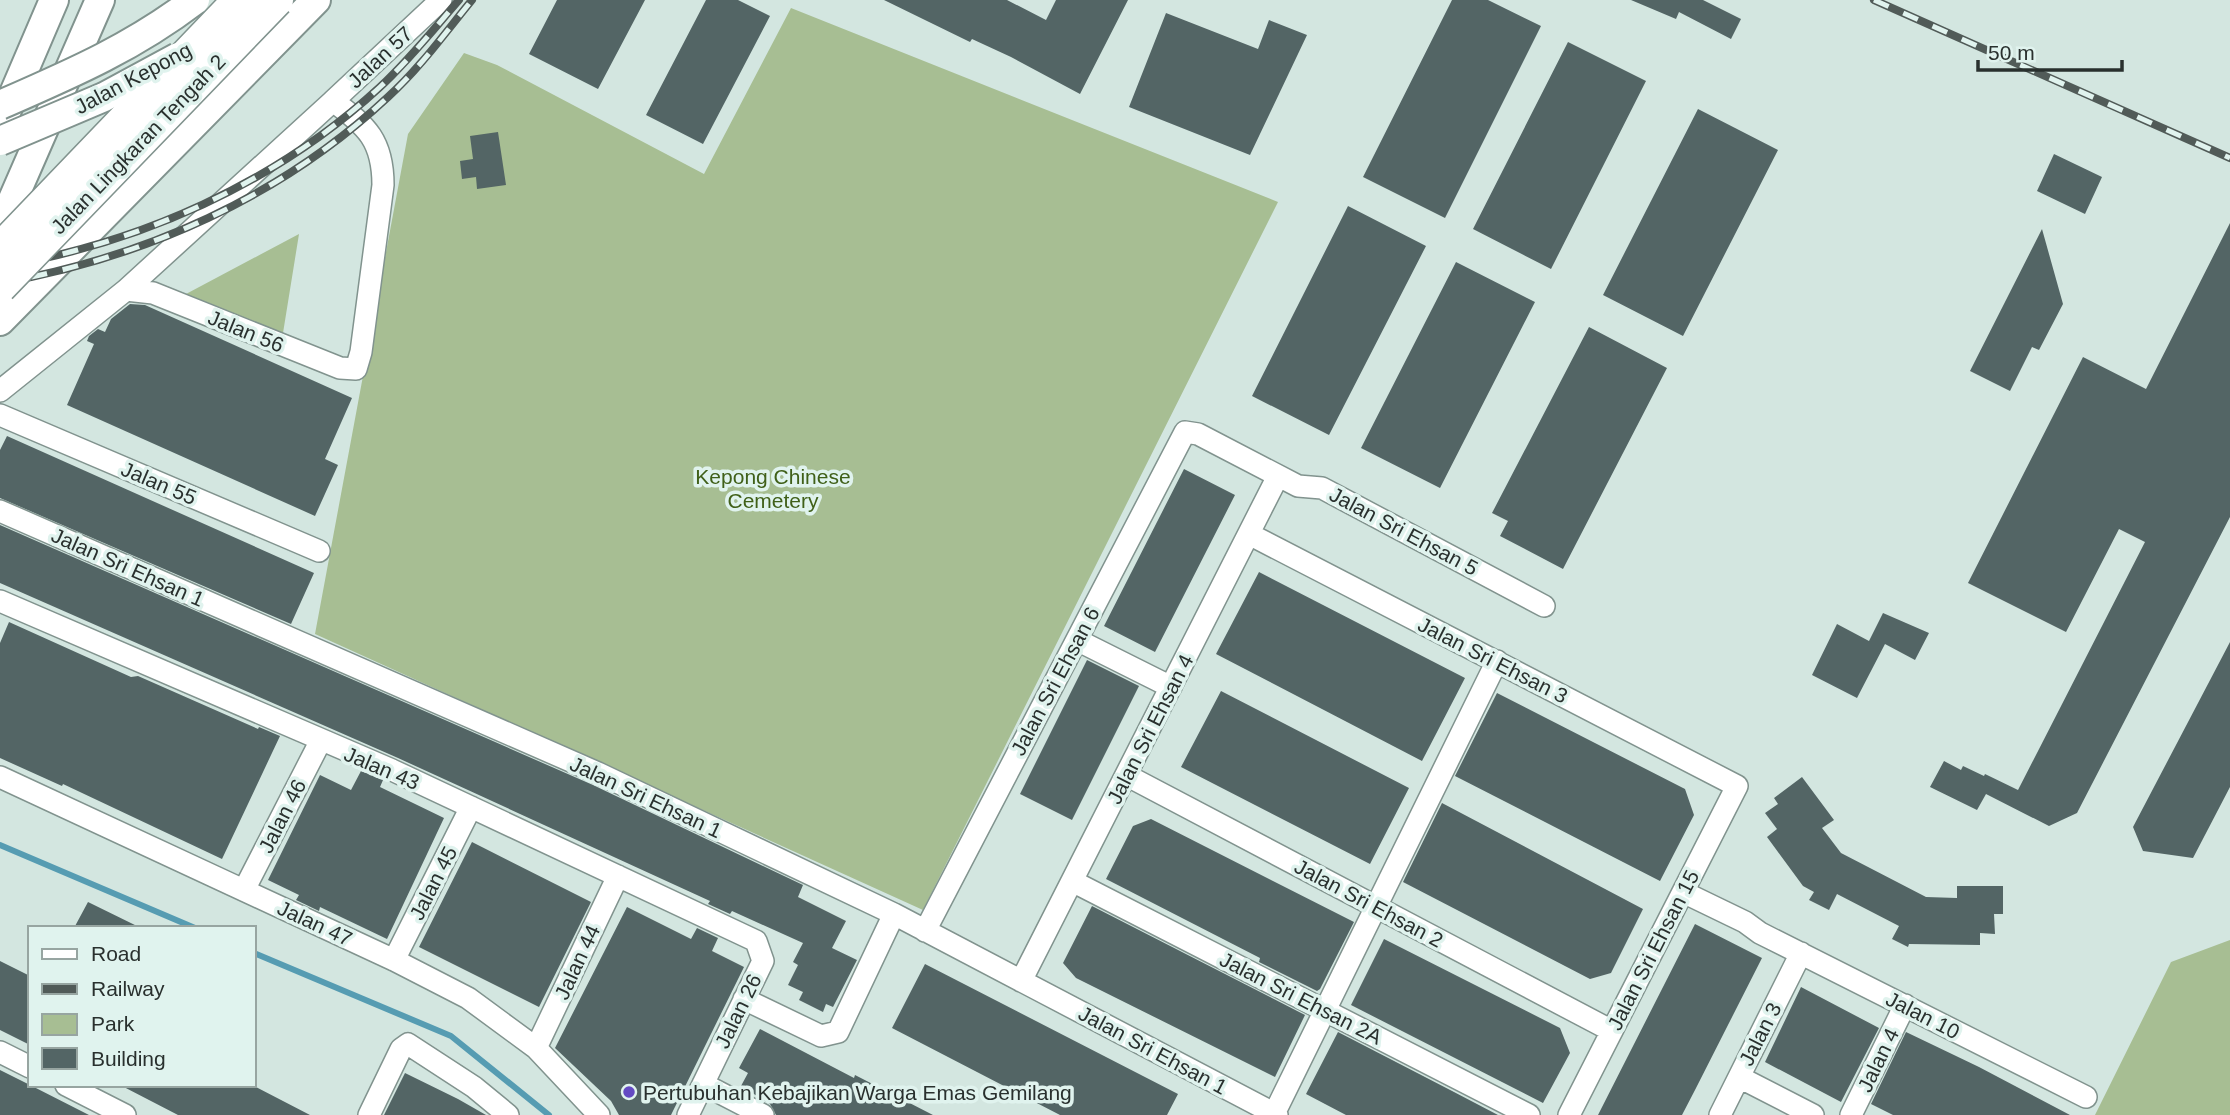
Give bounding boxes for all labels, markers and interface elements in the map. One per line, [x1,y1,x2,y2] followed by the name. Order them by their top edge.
[343,22,417,92] street label: Jalan 57
[1978,28,2122,72] scale bar
[71,38,195,118] street label: Jalan Kepong
[1988,41,2035,64] text: 50 m
[46,50,230,238] street label: Jalan Lingkaran Tengah 2
[205,305,287,357] street label: Jalan 56
[118,457,200,509] street label: Jalan 55
[695,465,851,512] park label: Kepong Chinese Cemetery
[1326,482,1482,580] street label: Jalan Sri Ehsan 5
[48,523,208,611] street label: Jalan Sri Ehsan 1
[1006,603,1104,759] street label: Jalan Sri Ehsan 6
[1414,612,1572,708] street label: Jalan Sri Ehsan 3
[1102,650,1198,808] street label: Jalan Sri Ehsan 4
[341,742,423,794] street label: Jalan 43
[567,752,725,842] street label: Jalan Sri Ehsan 1
[254,775,310,857] street label: Jalan 46
[405,842,461,924] street label: Jalan 45
[1291,854,1447,952] street label: Jalan Sri Ehsan 2
[1603,866,1703,1034] street label: Jalan Sri Ehsan 15
[274,896,356,950] street label: Jalan 47
[550,921,604,1003] street label: Jalan 44
[28,926,256,1087] legend
[91,942,141,965] text: Road
[1216,947,1386,1049] street label: Jalan Sri Ehsan 2A
[710,970,766,1052] street label: Jalan 26
[91,977,165,1000] text: Railway
[1882,987,1964,1043] street label: Jalan 10
[1734,999,1786,1069] street label: Jalan 3
[1075,1001,1231,1099] street label: Jalan Sri Ehsan 1
[91,1012,135,1035] text: Park
[1853,1024,1903,1095] street label: Jalan 4
[91,1047,166,1070] text: Building
[643,1081,1072,1104] place label: Pertubuhan Kebajikan Warga Emas Gemilang
[621,1084,637,1100] marker: Pertubuhan Kebajikan Warga Emas Gemilang

